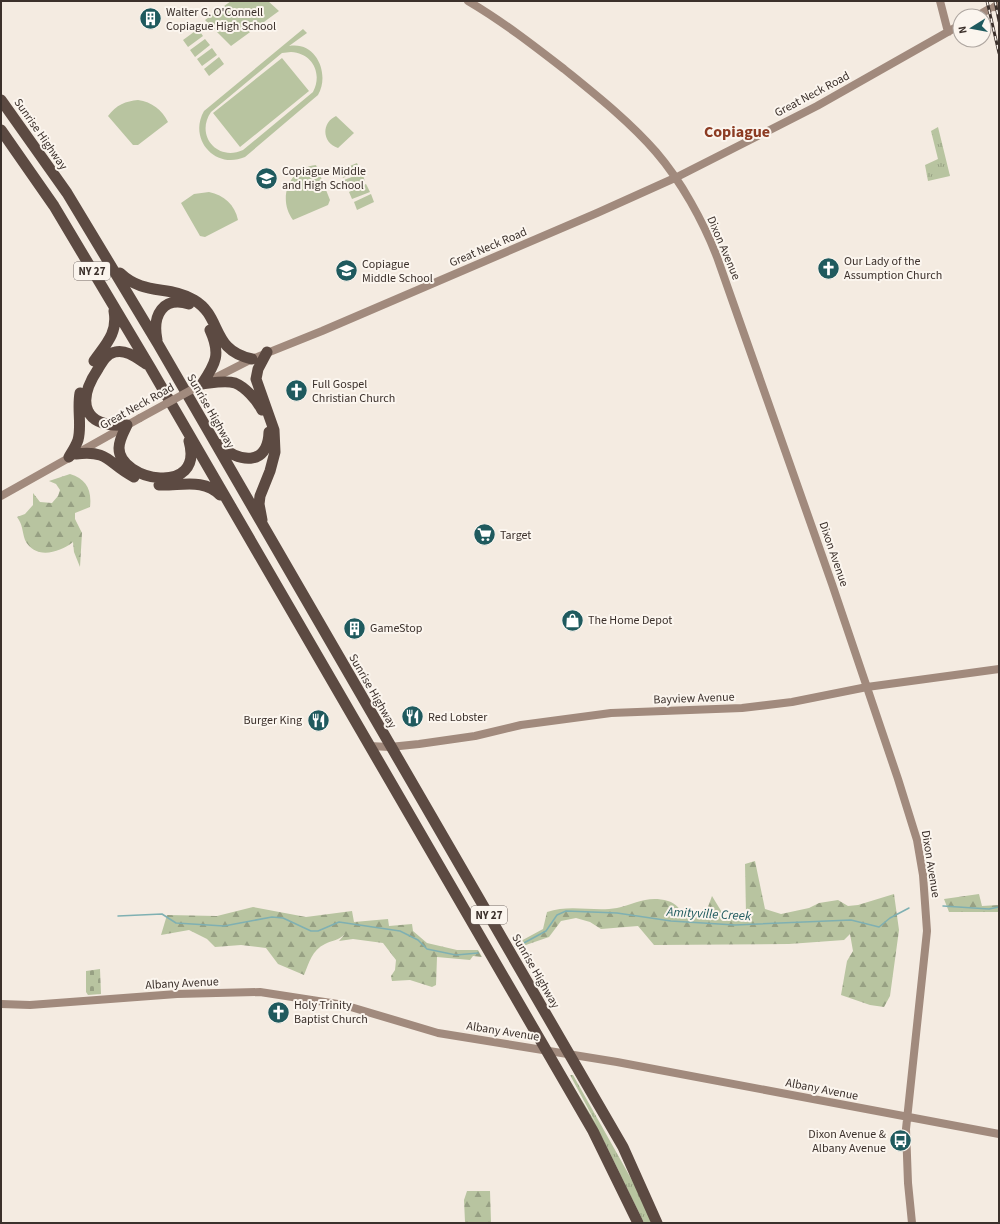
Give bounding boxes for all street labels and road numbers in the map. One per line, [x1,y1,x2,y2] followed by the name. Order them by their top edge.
[772,67,853,121] street label: Great Neck Road
[10,95,72,174] street label: Sunrise Highway
[702,214,745,283] street label: Dixon Avenue
[447,223,530,271] street label: Great Neck Road
[74,262,110,280] road number: NY 27
[182,371,239,452] street label: Sunrise Highway
[97,379,178,434] street label: Great Neck Road
[814,519,853,589] street label: Dixon Avenue
[344,651,401,732] street label: Sunrise Highway
[653,689,735,708] street label: Bayview Avenue
[917,829,944,899] street label: Dixon Avenue
[471,906,507,924] road number: NY 27
[507,931,564,1012] street label: Sunrise Highway
[145,973,219,994] street label: Albany Avenue
[465,1017,541,1046] street label: Albany Avenue
[784,1074,860,1105] street label: Albany Avenue

